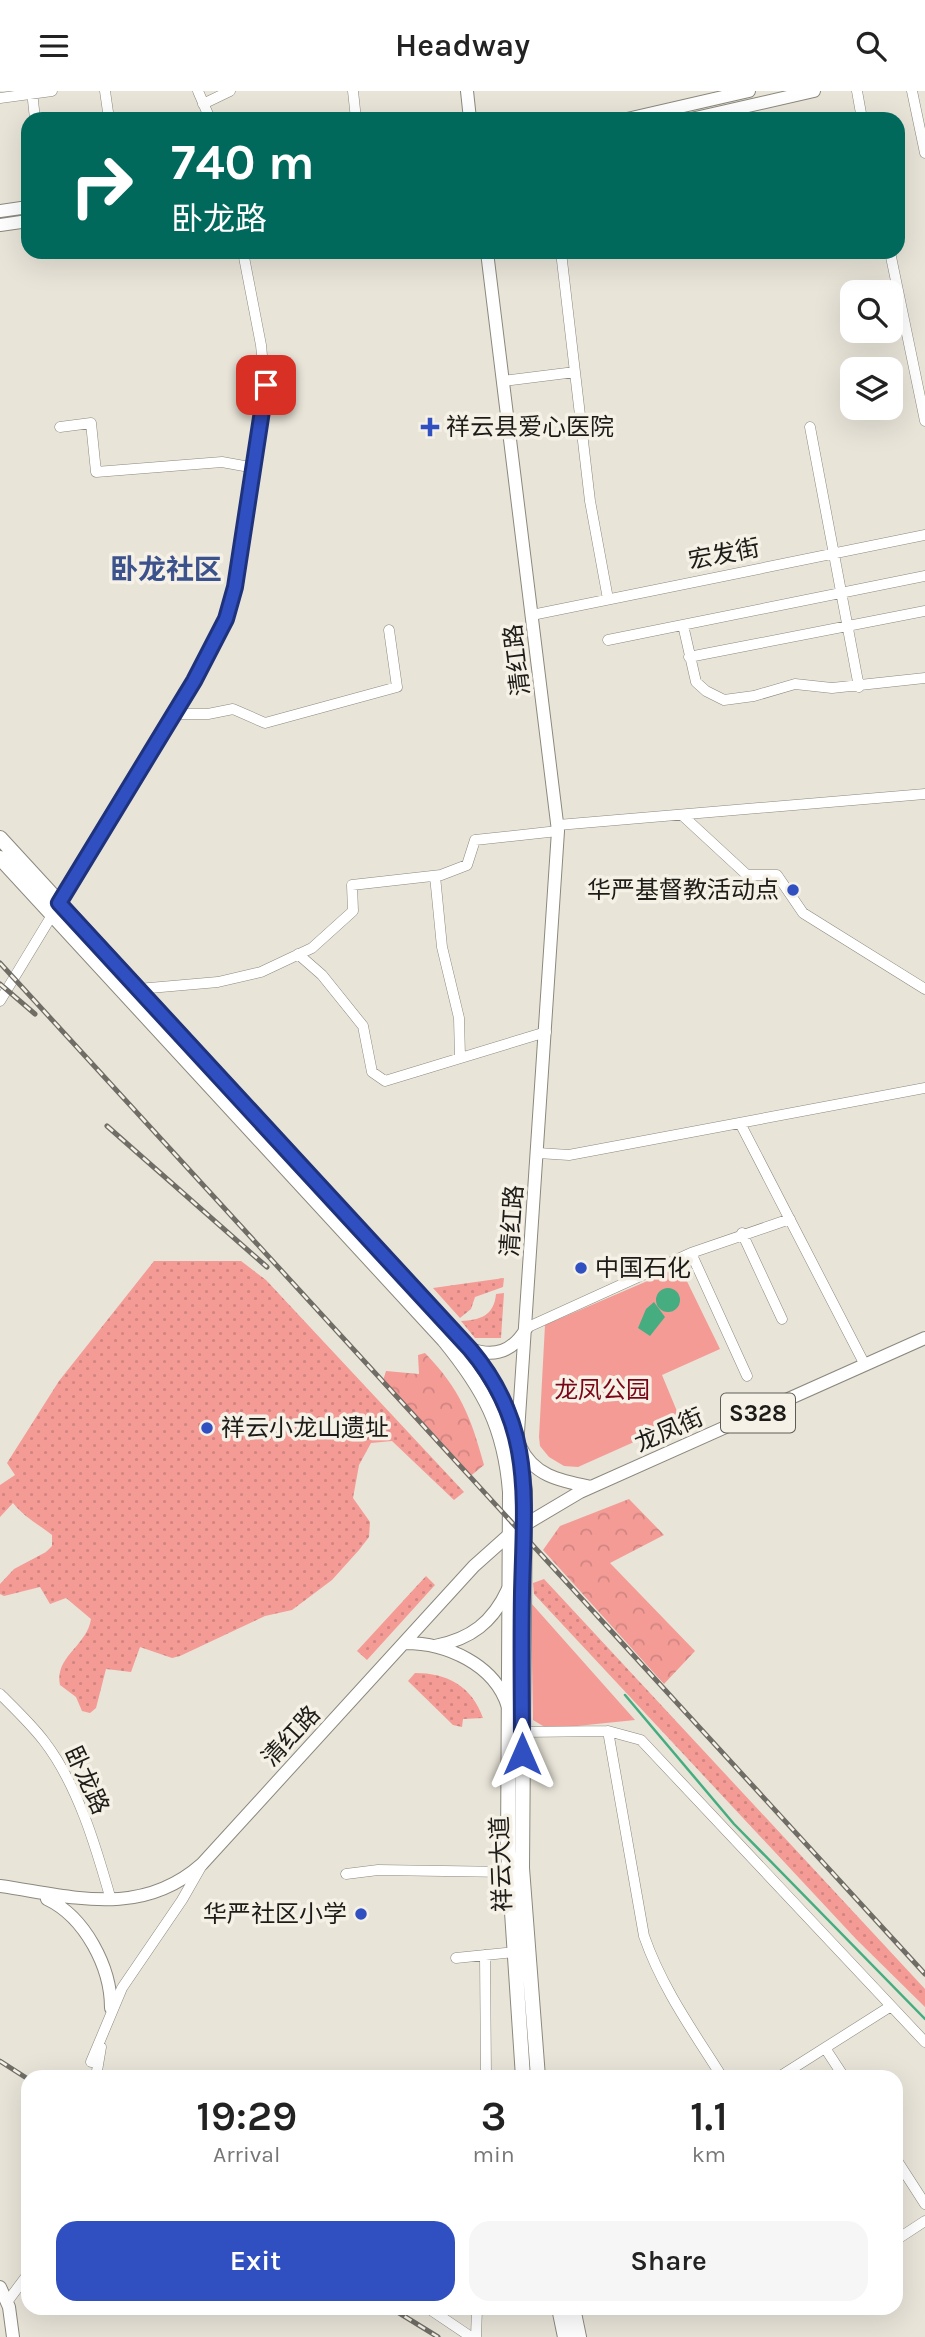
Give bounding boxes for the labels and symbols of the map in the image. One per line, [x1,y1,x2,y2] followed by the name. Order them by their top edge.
[236,355,296,415] pin
[446,413,614,441] place label: 祥云县爱心医院
[420,417,440,437] marker: 祥云县爱心医院
[686,533,762,575] street label: 宏发街
[110,553,222,586] district label: 卧龙社区
[499,623,535,697] street label: 清红路
[587,876,779,904] place label: 华严基督教活动点
[785,882,801,898] marker: 华严基督教活动点
[496,1184,528,1258] street label: 清红路
[595,1254,691,1282] place label: 中国石化
[573,1260,589,1276] marker: 中国石化
[554,1376,650,1404] park label: 龙凤公园
[721,1393,795,1433] road number: S328
[630,1403,708,1457] street label: 龙凤街
[221,1414,389,1442] place label: 祥云小龙山遗址
[199,1420,215,1436] marker: 祥云小龙山遗址
[256,1700,326,1772] street label: 清红路
[485,1717,559,1791] position arrow
[59,1741,115,1819] street label: 卧龙路
[485,1816,517,1912] street label: 祥云大道
[203,1900,347,1928] place label: 华严社区小学
[353,1906,369,1922] marker: 华严社区小学

